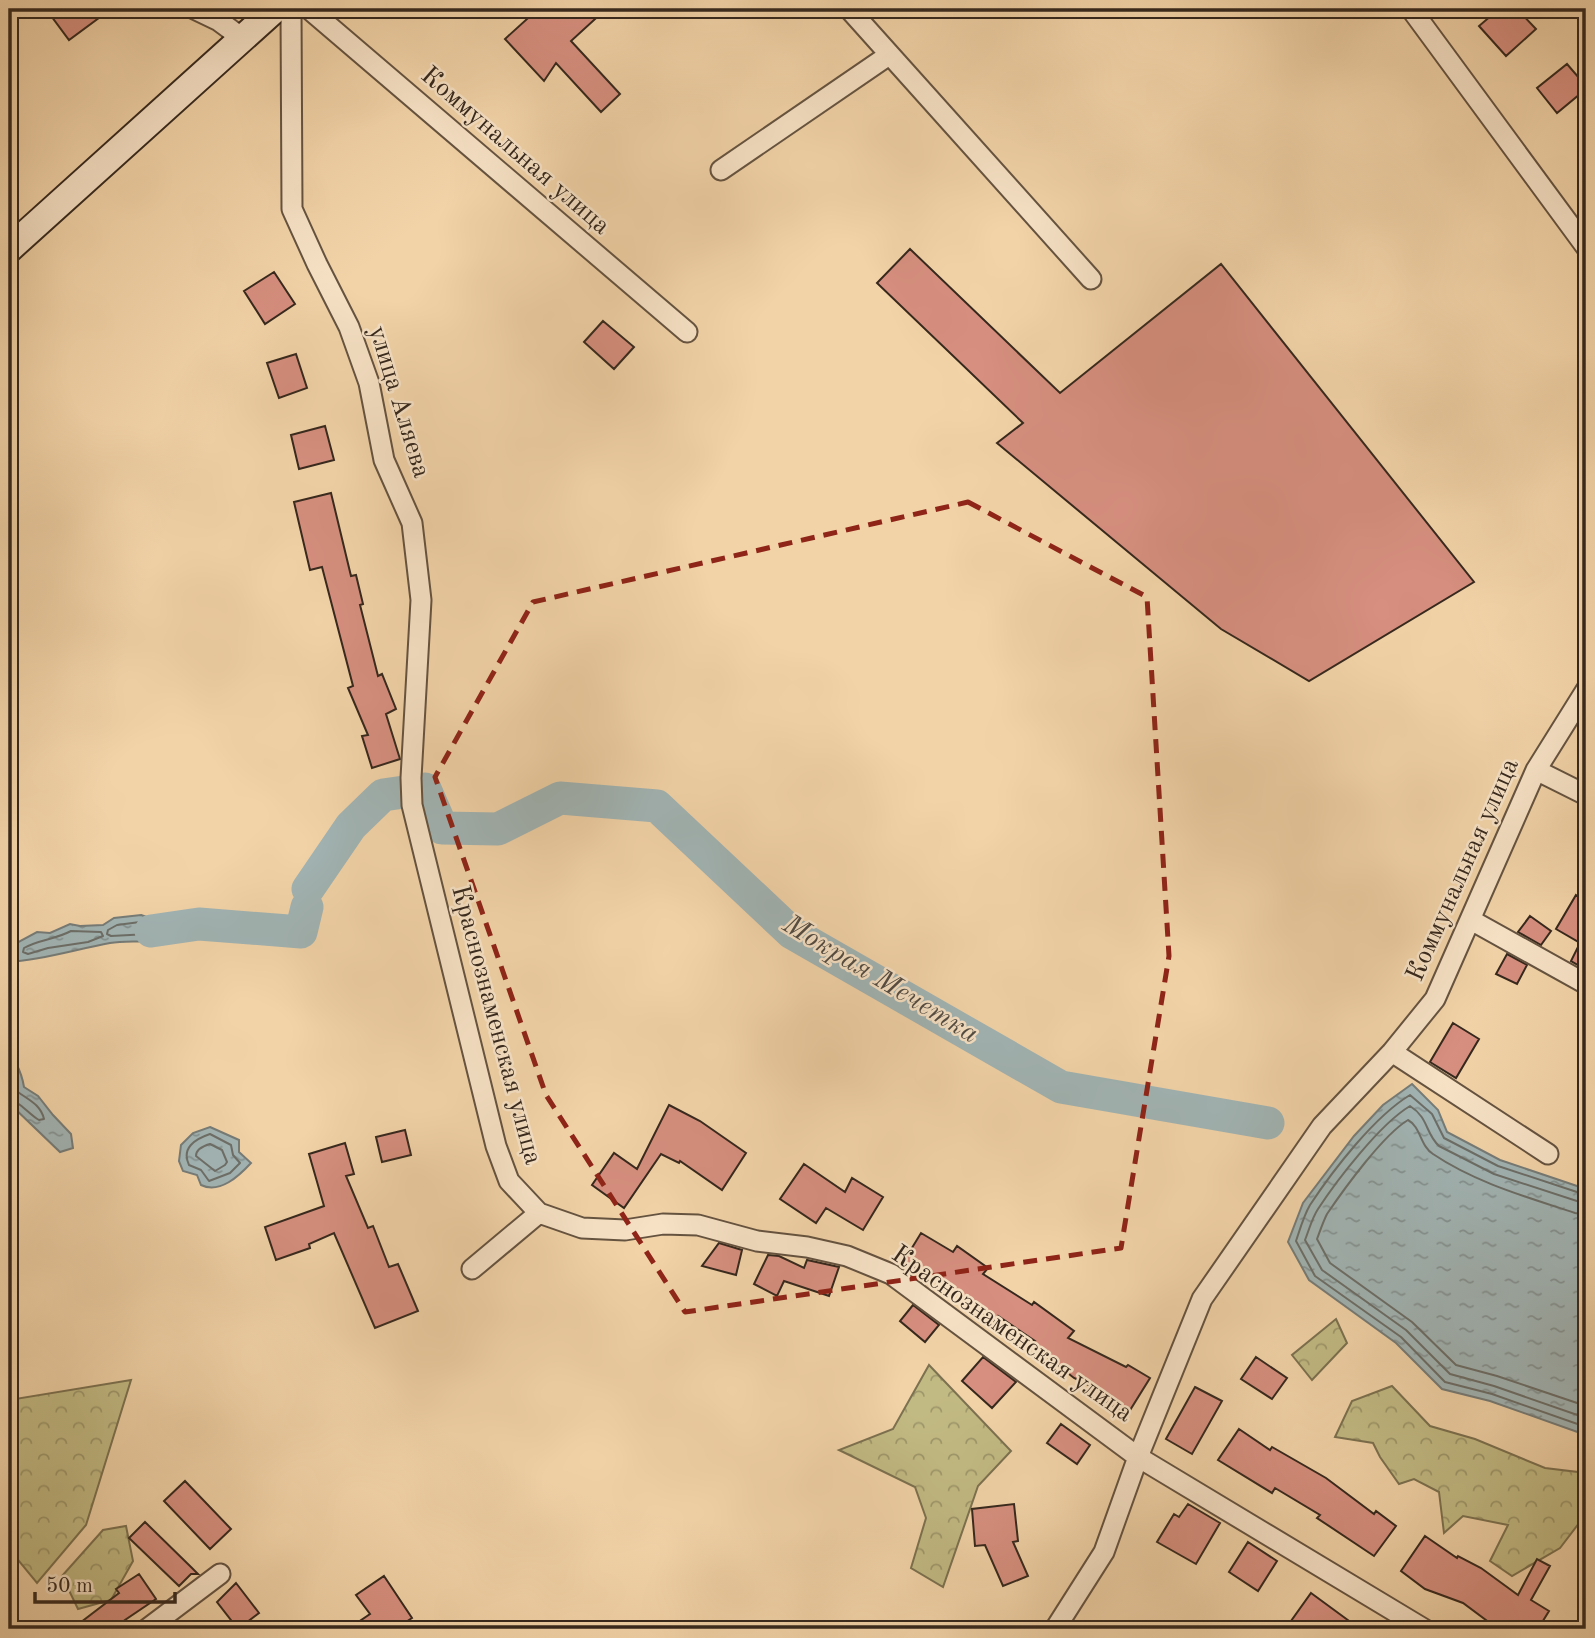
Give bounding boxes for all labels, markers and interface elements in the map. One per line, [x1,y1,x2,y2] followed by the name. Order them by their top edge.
[416,62,615,240] street label: Коммунальная улица
[364,323,435,481] street label: улица Аляева
[1402,755,1524,985] street label: Коммунальная улица
[446,883,546,1168] street label: Краснознаменская улица
[776,910,983,1049] water label: Мокрая Мечетка
[887,1241,1137,1427] street label: Краснознаменская улица
[35,1561,175,1605] scale bar
[46,1576,93,1597] text: 50 m

